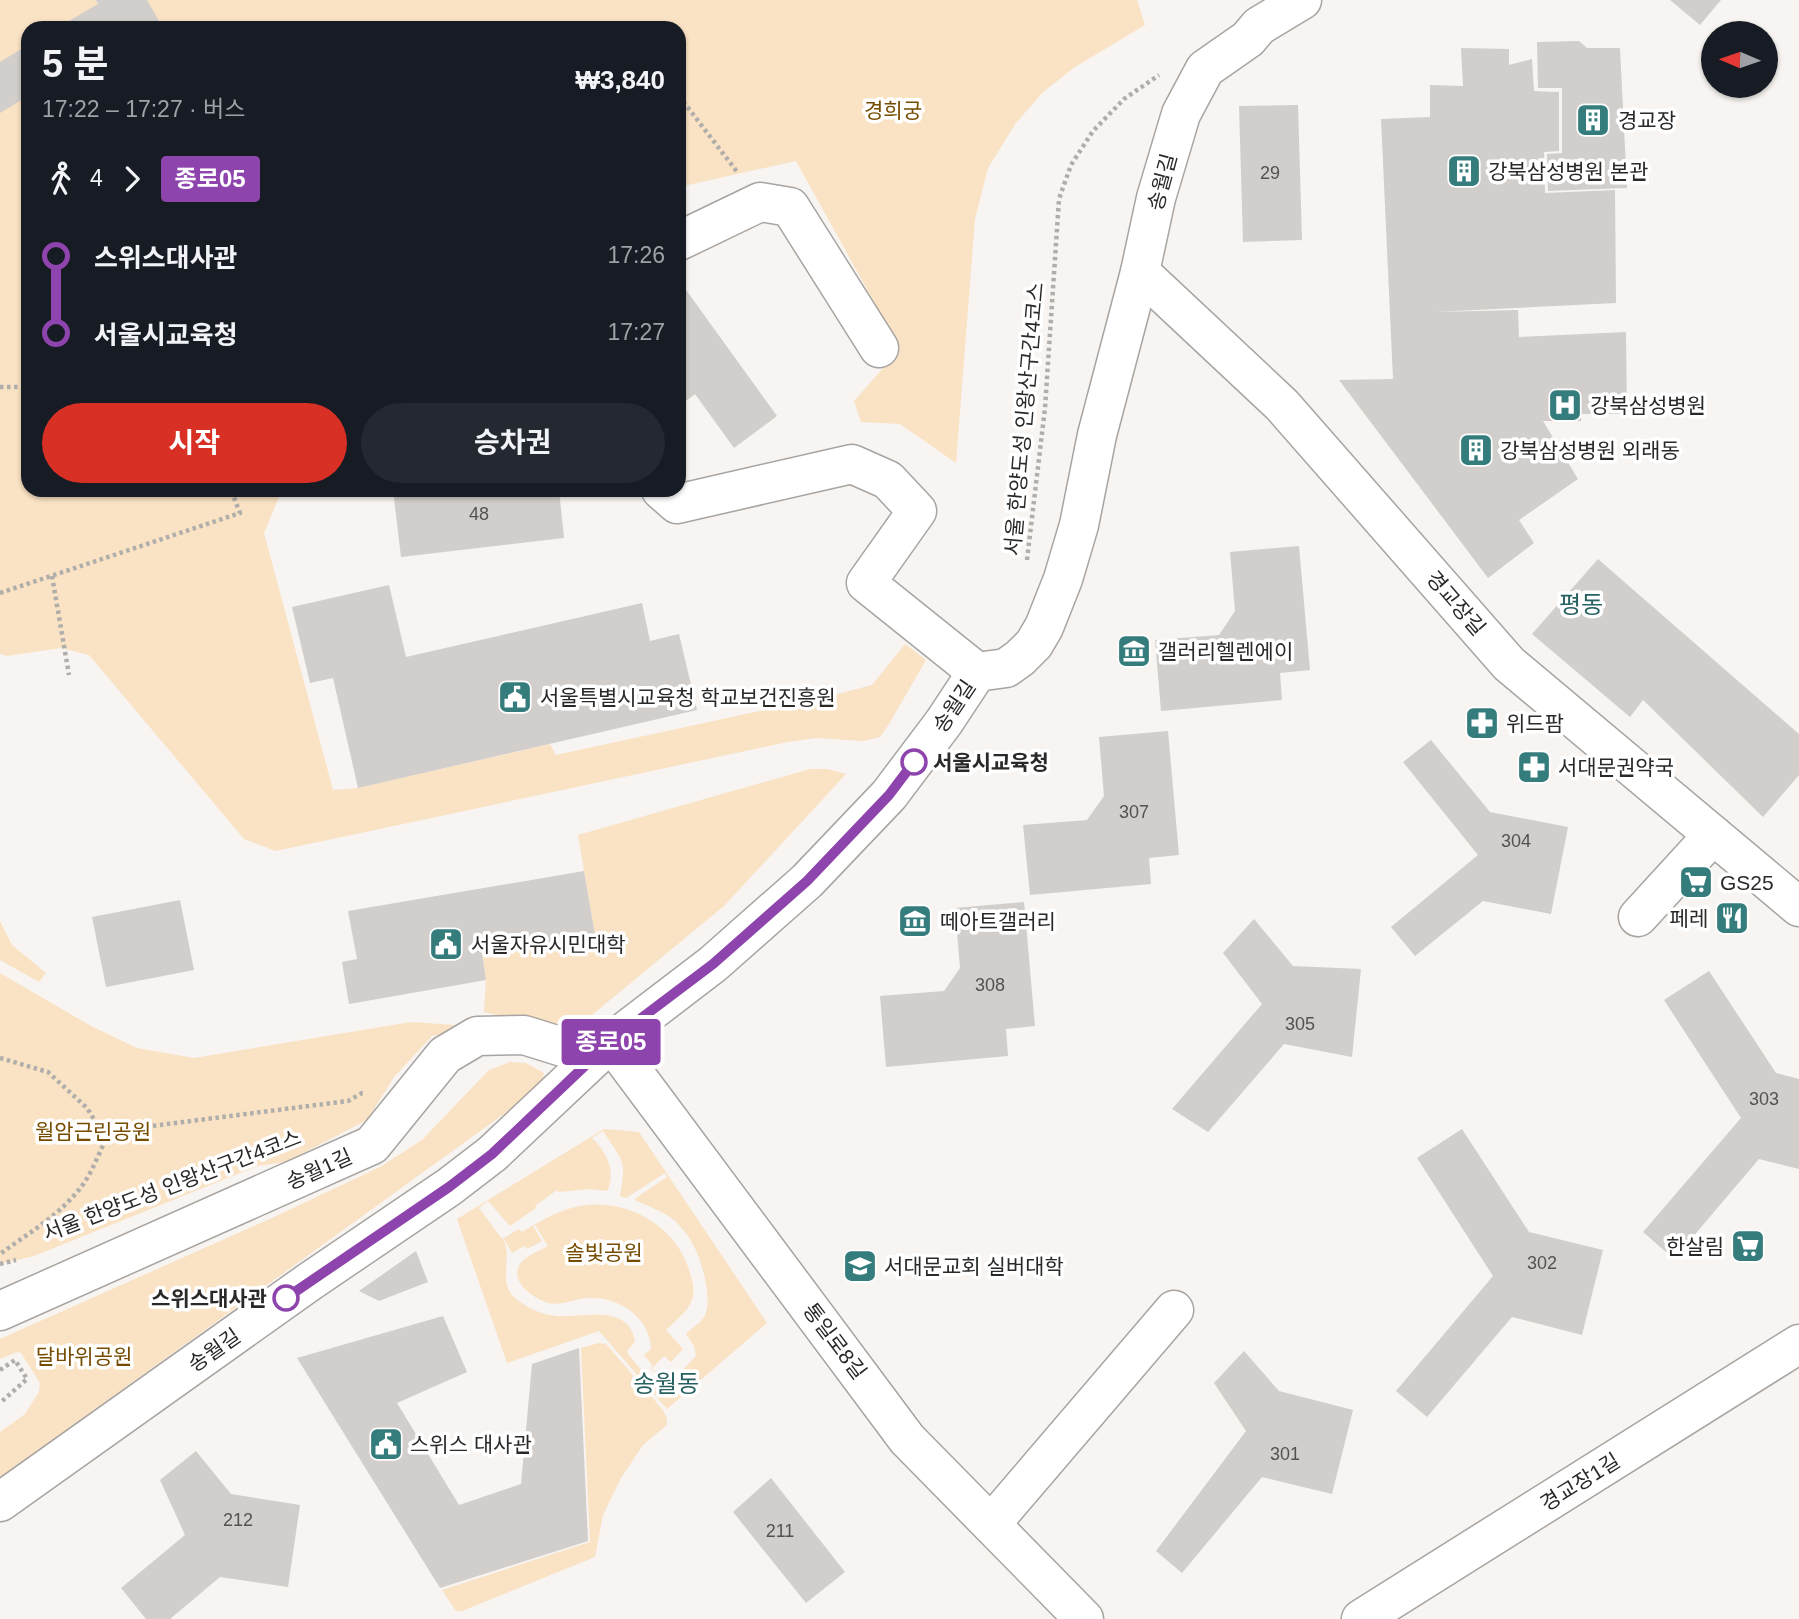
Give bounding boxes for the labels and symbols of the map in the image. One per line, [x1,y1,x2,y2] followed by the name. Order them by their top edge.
[1701,21,1778,98] north arrow
[864,99,922,122] park label: 경희궁
[1574,101,1612,139] building icon: 경교장
[1618,109,1676,132] place label: 경교장
[1143,151,1181,213] street label: 송월길
[1445,152,1483,190] building icon: 강북삼성병원 본관
[1488,160,1648,183] place label: 강북삼성병원 본관
[1260,163,1280,183] house number: 29
[1001,281,1047,557] street label: 서울 한양도성 인왕산구간4코스
[1546,386,1584,424] hospital icon: 강북삼성병원
[1590,394,1706,417] place label: 강북삼성병원
[1457,431,1495,469] building icon: 강북삼성병원 외래동
[1500,439,1680,462] place label: 강북삼성병원 외래동
[469,504,489,524] house number: 48
[1422,566,1490,640] street label: 경교장길
[1559,591,1603,618] district label: 평동
[1115,632,1153,670] museum icon: 갤러리헬렌에이
[1158,640,1293,663] place label: 갤러리헬렌에이
[928,676,980,736] street label: 송월길
[496,678,534,716] public building icon: 서울특별시교육청 학교보건진흥원
[540,686,836,709] place label: 서울특별시교육청 학교보건진흥원
[1463,704,1501,742] pharmacy icon: 위드팜
[1506,712,1564,735] place label: 위드팜
[1515,748,1553,786] pharmacy icon: 서대문권약국
[901,749,927,775] marker: 서울시교육청
[933,751,1049,774] place label: 서울시교육청
[1558,756,1674,779] place label: 서대문권약국
[1119,802,1149,822] house number: 307
[1501,831,1531,851] house number: 304
[1677,863,1715,901] supermarket icon: GS25
[1720,871,1774,894] place label: GS25
[1713,899,1751,937] restaurant icon: 페레
[896,902,934,940] museum icon: 떼아트갤러리
[1669,907,1708,930] place label: 페레
[940,910,1056,933] place label: 떼아트갤러리
[427,925,465,963] public building icon: 서울자유시민대학
[471,933,626,956] place label: 서울자유시민대학
[975,975,1005,995] house number: 308
[1285,1014,1315,1034] house number: 305
[562,1019,660,1065] line badge: 종로05
[1749,1089,1779,1109] house number: 303
[35,1120,151,1143] park label: 월암근린공원
[40,1125,304,1245] street label: 서울 한양도성 인왕산구간4코스
[283,1144,355,1194] street label: 송월1길
[1729,1227,1767,1265] supermarket icon: 한살림
[1666,1235,1724,1258] place label: 한살림
[565,1241,643,1264] park label: 솔빛공원
[841,1247,879,1285] school or university icon: 서대문교회 실버대학
[1527,1253,1557,1273] house number: 302
[884,1255,1064,1278] place label: 서대문교회 실버대학
[273,1285,299,1311] marker: 스위스대사관
[151,1287,267,1310] place label: 스위스대사관
[799,1299,871,1383] street label: 통일로8길
[184,1324,244,1376] street label: 송월길
[36,1345,132,1368] park label: 달바위공원
[633,1370,699,1397] district label: 송월동
[367,1425,405,1463] public building icon: 스위스 대사관
[410,1433,532,1456] place label: 스위스 대사관
[1270,1444,1300,1464] house number: 301
[1536,1449,1624,1515] street label: 경교장1길
[223,1510,253,1530] house number: 212
[766,1521,794,1541] house number: 211

